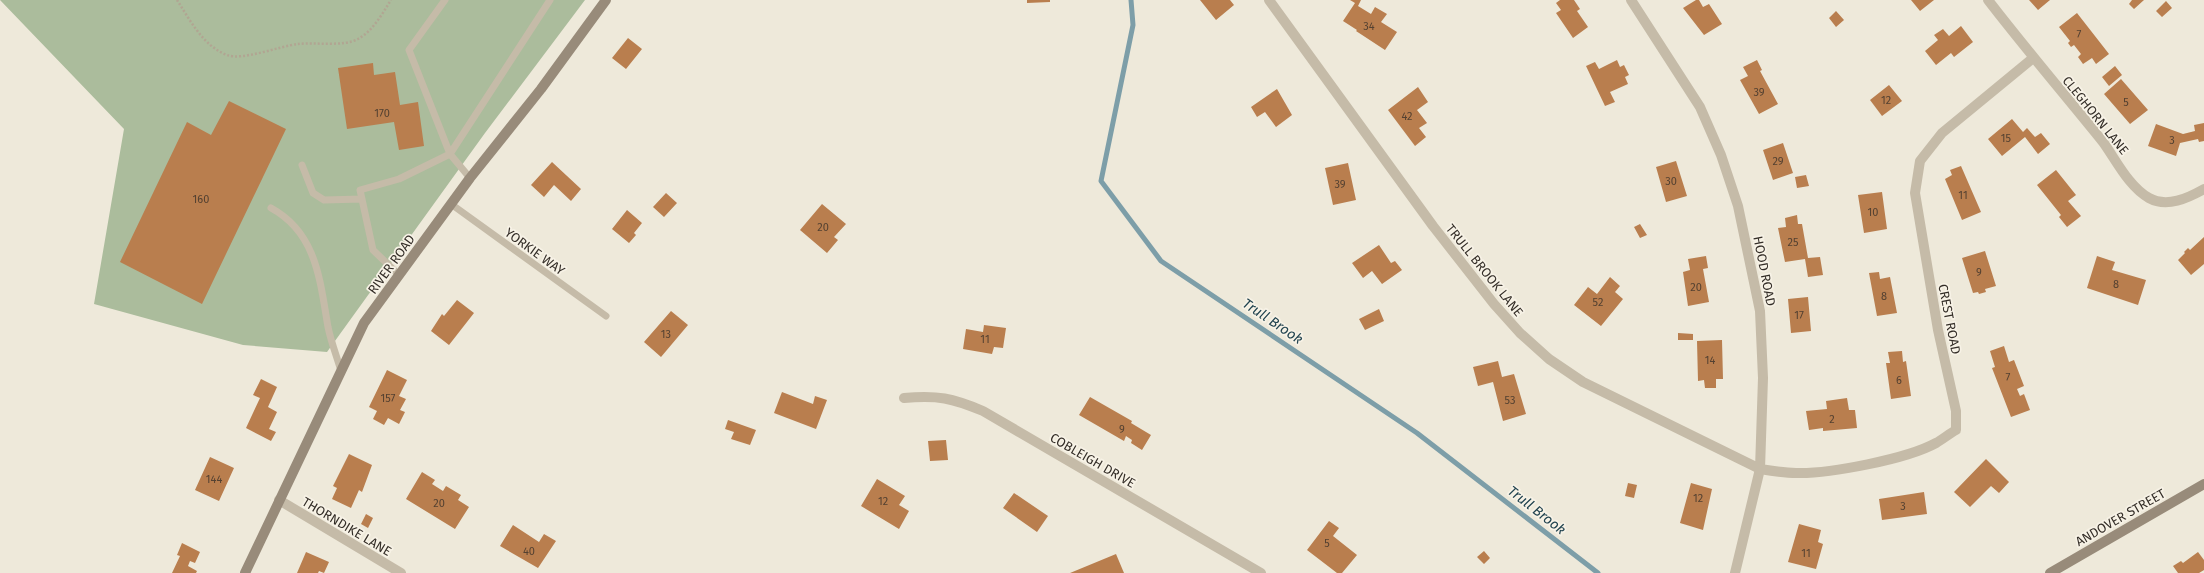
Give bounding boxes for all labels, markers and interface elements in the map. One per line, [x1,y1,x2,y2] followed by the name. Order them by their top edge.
[1363,20,1375,33] house number: 34
[2077,28,2082,41] house number: 7
[2059,73,2132,158] street label: CLEGHORN LANE
[1753,86,1765,99] house number: 39
[1881,94,1891,107] house number: 12
[2123,96,2129,109] house number: 5
[374,107,390,120] house number: 170
[1401,110,1413,123] house number: 42
[2001,132,2012,145] house number: 15
[2169,134,2175,147] house number: 3
[1772,155,1784,168] house number: 29
[1665,175,1677,188] house number: 30
[1334,178,1346,191] house number: 39
[1958,189,1968,202] house number: 11
[193,193,209,206] house number: 160
[1868,206,1878,219] house number: 10
[817,221,829,234] house number: 20
[1443,221,1526,319] street label: TRULL BROOK LANE
[502,225,568,279] street label: YORKIE WAY
[365,232,418,297] street label: RIVER ROAD
[1750,235,1779,307] street label: HOOD ROAD
[1788,236,1799,249] house number: 25
[1976,266,1982,279] house number: 9
[2113,278,2119,291] house number: 8
[1690,281,1702,294] house number: 20
[1935,283,1964,356] street label: CREST ROAD
[1881,290,1887,303] house number: 8
[1239,295,1306,348] water label: Trull Brook
[1593,296,1603,309] house number: 52
[1794,309,1804,322] house number: 17
[661,328,671,341] house number: 13
[980,333,990,346] house number: 11
[1705,354,1715,367] house number: 14
[2006,371,2011,384] house number: 7
[1896,374,1902,387] house number: 6
[381,392,396,405] house number: 157
[1505,394,1515,407] house number: 53
[1829,413,1835,426] house number: 2
[1119,423,1125,436] house number: 9
[1047,430,1138,491] street label: COBLEIGH DRIVE
[206,473,222,486] house number: 144
[1504,482,1569,539] water label: Trull Brook
[2073,486,2168,549] street label: ANDOVER STREET
[1693,492,1703,505] house number: 12
[299,494,394,559] street label: THORNDIKE LANE
[878,495,888,508] house number: 12
[433,497,445,510] house number: 20
[1900,500,1906,513] house number: 3
[1324,537,1330,550] house number: 5
[523,545,535,558] house number: 40
[1801,547,1811,560] house number: 11

